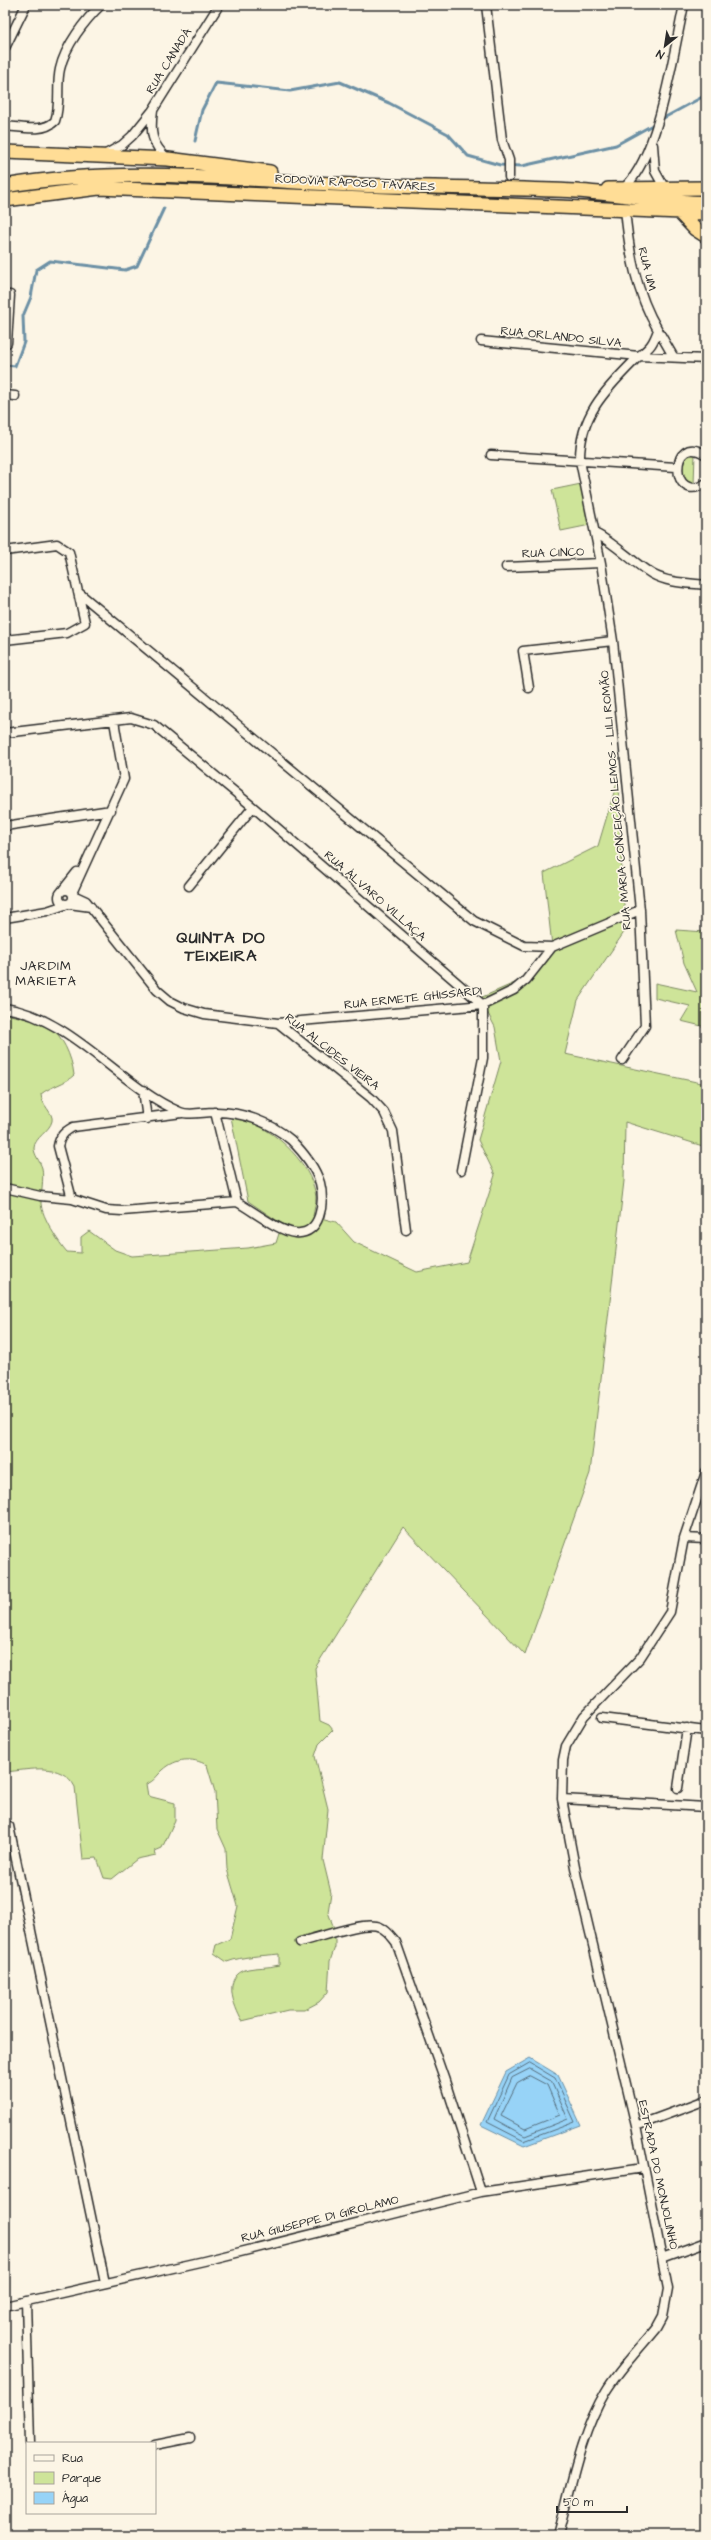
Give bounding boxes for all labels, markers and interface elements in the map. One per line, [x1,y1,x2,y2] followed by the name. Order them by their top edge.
[142,25,196,97] street label: RUA CANADÁ
[645,26,685,66] north arrow
[653,46,667,62] text: N
[274,170,436,196] street label: RODOVIA RAPOSO TAVARES
[633,245,661,293] street label: RUA UM
[500,322,623,352] street label: RUA ORLANDO SILVA
[522,543,584,563] street label: RUA CINCO
[596,670,636,930] street label: RUA MARIA CONCEIÇÃO LEMOS - LILI ROMÃO
[320,847,430,945] street label: RUA ÁLVARO VILLAÇA
[176,927,266,967] district label: QUINTA DO TEIXEIRA
[15,957,77,990] district label: JARDIM MARIETA
[343,982,483,1014] street label: RUA ERMETE GHISSARDI
[281,1010,383,1095] street label: RUA ALCIDES VIEIRA
[634,2099,682,2251] street label: ESTRADA DO MONJOLINHO
[239,2191,401,2247] street label: RUA GIUSEPPE DI GIROLAMO
[26,2442,156,2514] legend
[62,2450,83,2467] text: Rua
[62,2470,102,2487] text: Parque
[557,2488,627,2514] scale bar
[62,2490,88,2508] text: Água
[563,2494,594,2511] text: 50 m

